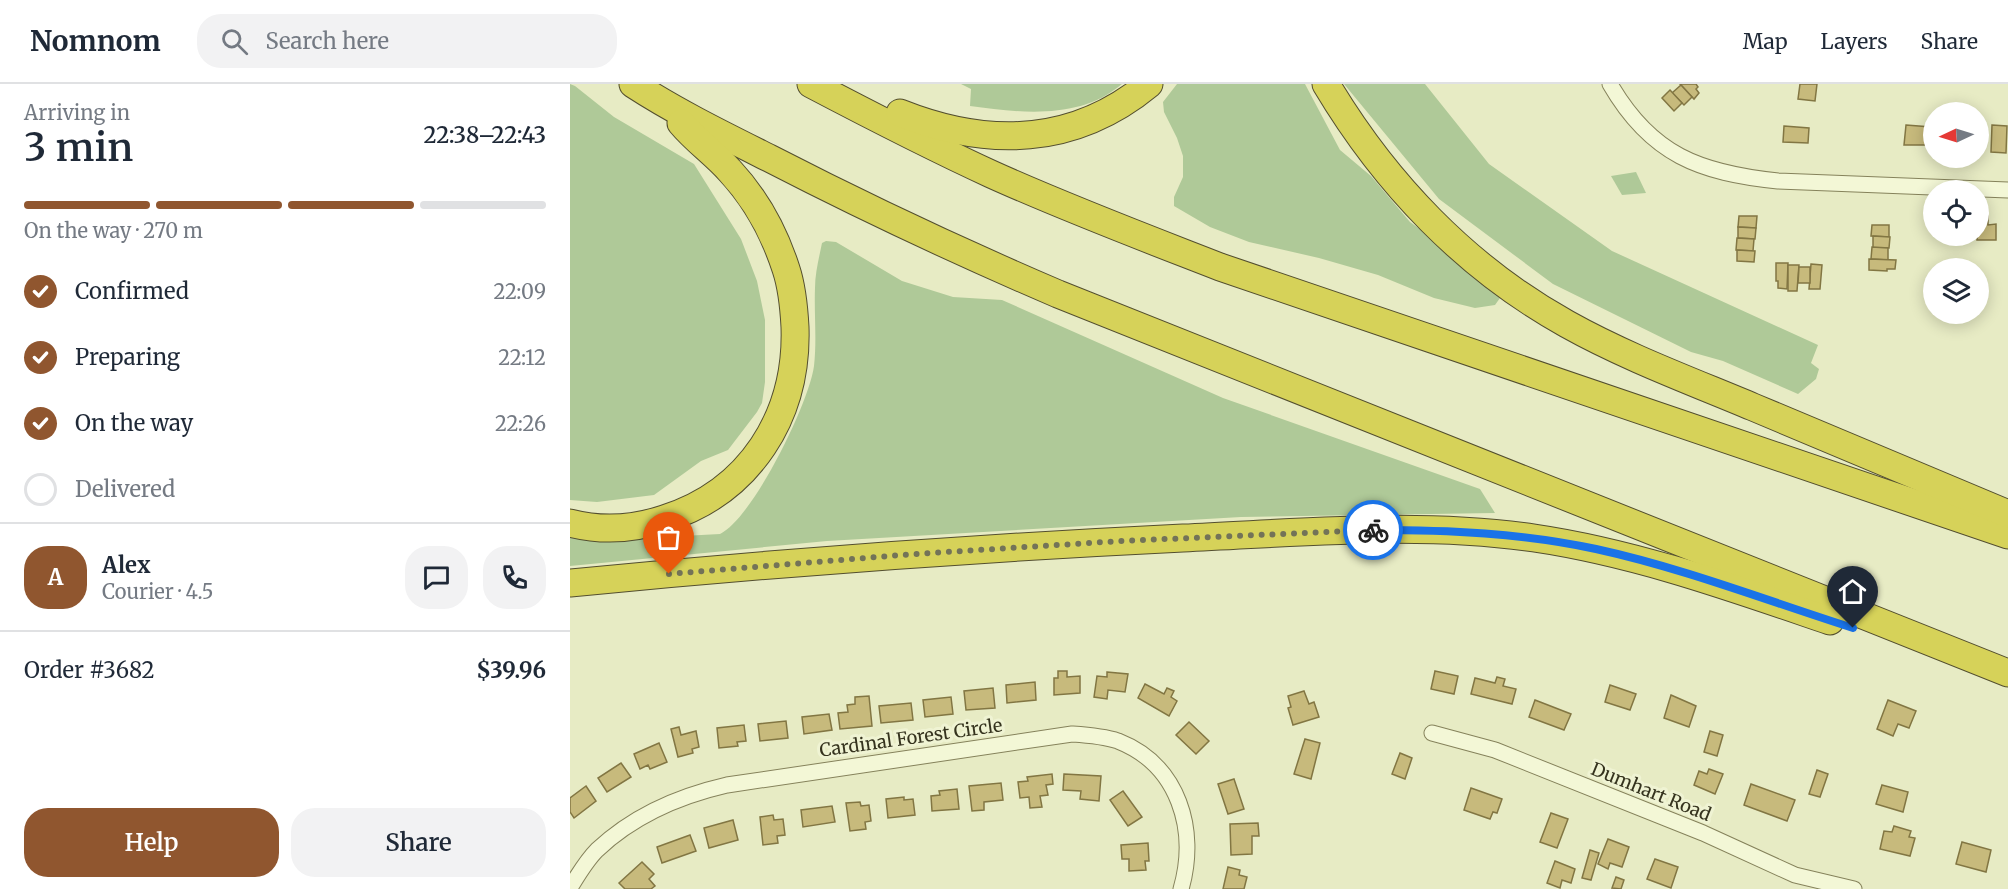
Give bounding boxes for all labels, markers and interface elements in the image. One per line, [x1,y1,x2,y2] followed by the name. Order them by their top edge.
[197,14,617,68] search box
[30,23,161,59] text: Nomnom
[218,25,251,58] icon: search
[266,27,389,55] text: Search here
[1743,28,1788,55] text: Map
[1821,28,1888,55] text: Layers
[1921,28,1978,55] text: Share
[24,100,130,125] text: Arriving in
[1923,102,1989,168] north arrow
[1923,102,1989,324] map controls
[423,121,546,149] text: 22:38–22:43
[24,123,133,172] text: 3 min
[1923,180,1989,246] button: locate
[24,218,203,243] text: On the way · 270 m
[1923,258,1989,324] button: layers
[24,275,57,308] icon: check
[75,277,189,305] text: Confirmed
[493,279,546,304] text: 22:09
[24,341,57,374] icon: check
[75,343,180,371] text: Preparing
[498,345,546,370] text: 22:12
[24,407,57,440] icon: check
[75,409,193,437] text: On the way
[495,411,546,436] text: 22:26
[75,475,175,503] text: Delivered
[1343,500,1403,560] courier
[643,512,694,574] pin
[1357,514,1390,547] icon: bike
[652,521,685,554] icon: bag
[405,546,468,609] button: chat
[483,546,546,609] button: phone
[102,551,151,579] text: Alex
[48,563,63,591] text: A
[1827,566,1878,628] pin
[1836,575,1869,608] icon: home
[102,579,214,604] text: Courier · 4.5
[24,656,155,684] text: Order #3682
[476,656,546,684] text: $39.96
[818,713,1004,762] street label: Cardinal Forest Circle
[1588,757,1715,826] street label: Dumhart Road
[24,808,279,877] button: Help
[291,808,546,877] button: Share

